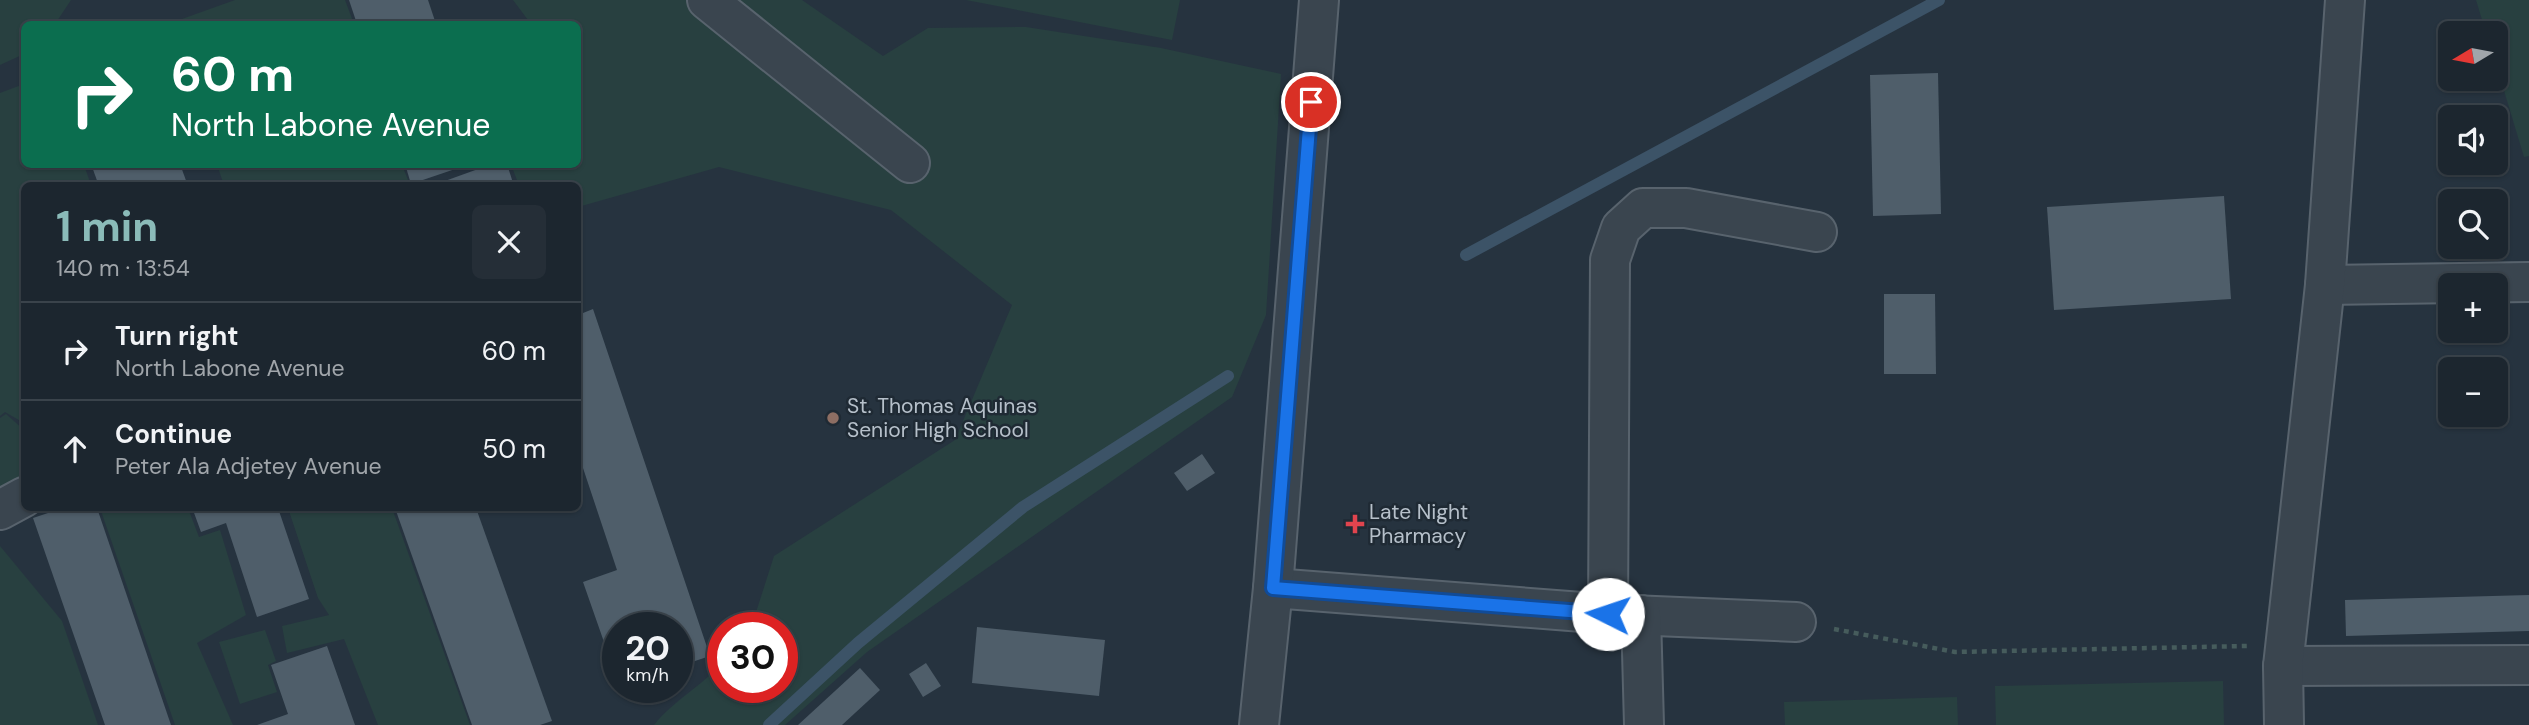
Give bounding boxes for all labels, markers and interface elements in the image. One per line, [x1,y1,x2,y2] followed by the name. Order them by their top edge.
[2438,21,2508,91] north arrow
[2438,21,2508,427] map controls
[171,42,294,106] text: 60 m
[56,49,147,140] icon: right
[1281,72,1341,132] pin
[1292,83,1330,121] icon: arrive
[171,104,490,146] text: North Labone Avenue
[2438,105,2508,175] button: sound
[2438,189,2508,259] button: search
[56,199,158,254] text: 1 min
[472,205,546,279] button: close
[56,253,190,283] text: 140 m · 13:54
[2438,273,2508,343] button: +
[115,319,239,353] text: Turn right
[56,332,94,370] icon: right
[482,334,546,368] text: 60 m
[115,353,345,383] text: North Labone Avenue
[2438,357,2508,427] button: −
[847,392,1037,444] place label: St. Thomas Aquinas Senior High School
[825,410,841,426] marker: St. Thomas Aquinas Senior High School
[115,417,232,451] text: Continue
[56,430,94,468] icon: ahead
[482,432,546,466] text: 50 m
[115,451,381,481] text: Peter Ala Adjetey Avenue
[1369,498,1468,550] place label: Late Night Pharmacy
[1347,516,1363,532] marker: Late Night Pharmacy
[1571,577,1645,651] position arrow
[707,612,798,703] speed limit sign: 30
[625,625,670,671] text: 20
[626,663,669,687] text: km/h

